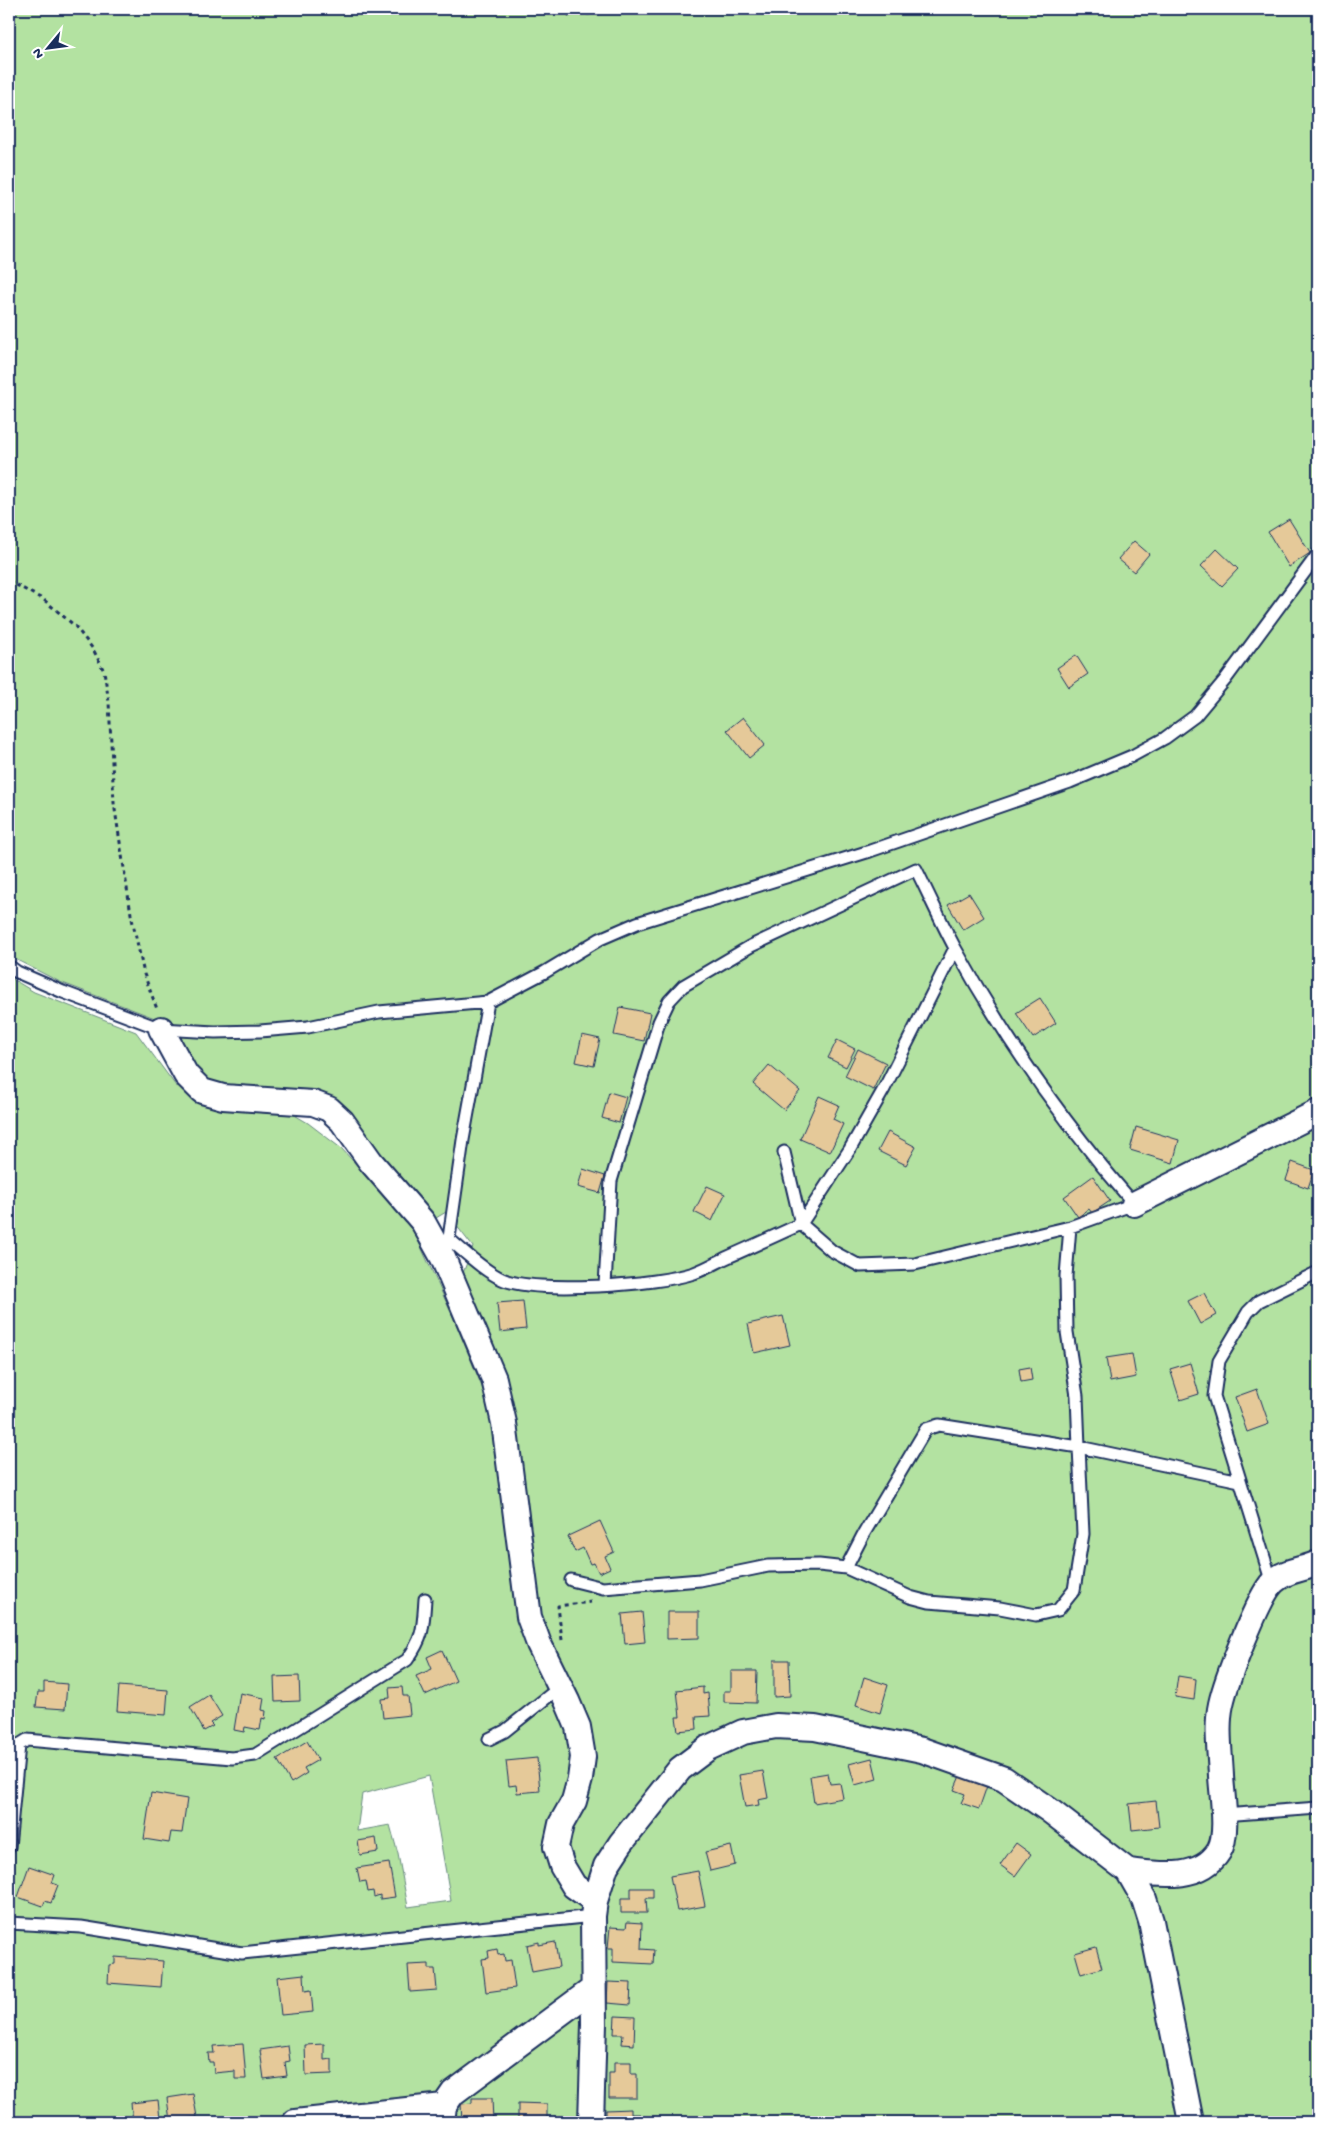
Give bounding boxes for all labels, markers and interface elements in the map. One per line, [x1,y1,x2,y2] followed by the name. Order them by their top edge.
[22,22,72,72] north arrow
[29,45,48,61] text: N

